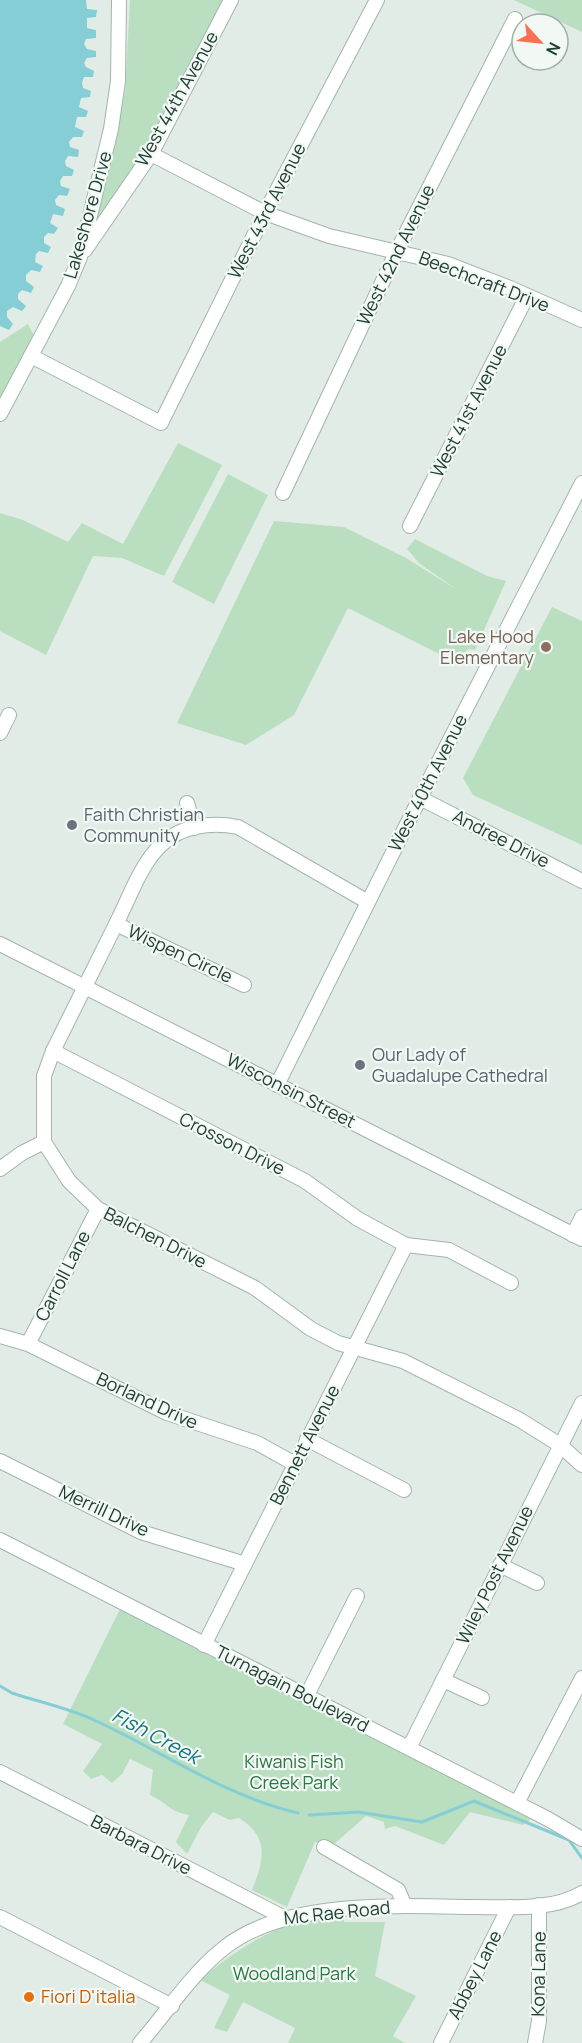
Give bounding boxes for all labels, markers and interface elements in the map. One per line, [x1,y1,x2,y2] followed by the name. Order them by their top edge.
[510,12,570,72] north arrow
[129,27,223,170] street label: West 44th Avenue
[541,39,566,59] text: N
[222,139,311,283] street label: West 43rd Avenue
[57,148,117,281] street label: Lakeshore Drive
[351,180,440,329] street label: West 42nd Avenue
[416,245,553,317] street label: Beechcraft Drive
[424,340,512,481] street label: West 41st Avenue
[440,624,535,669] place label: Lake Hood Elementary
[539,640,553,654] marker: Lake Hood Elementary
[382,710,472,855] street label: West 40th Avenue
[84,802,204,847] place label: Faith Christian Community
[449,803,554,873] street label: Andree Drive
[65,818,79,832] marker: Faith Christian Community
[124,918,237,988] street label: Wispen Circle
[372,1042,548,1087] place label: Our Lady of Guadalupe Cathedral
[223,1047,360,1133] street label: Wisconsin Street
[353,1058,367,1072] marker: Our Lady of Guadalupe Cathedral
[175,1106,289,1180] street label: Crosson Drive
[100,1201,211,1273] street label: Balchen Drive
[29,1226,95,1325] street label: Carroll Lane
[93,1366,202,1434] street label: Borland Drive
[264,1380,345,1509] street label: Bennett Avenue
[55,1479,153,1541] street label: Merrill Drive
[450,1501,538,1648] street label: Wiley Post Avenue
[212,1639,373,1737] street label: Turnagain Boulevard
[108,1701,208,1771] water label: Fish Creek
[244,1749,344,1794] park label: Kiwanis Fish Creek Park
[87,1808,196,1880] street label: Barbara Drive
[283,1894,391,1930] street label: Mc Rae Road
[442,1926,507,2023] street label: Abbey Lane
[525,1931,551,2017] street label: Kona Lane
[233,1961,356,1985] park label: Woodland Park
[41,1984,136,2008] place label: Fiori D'italia
[22,1990,36,2004] marker: Fiori D'italia

